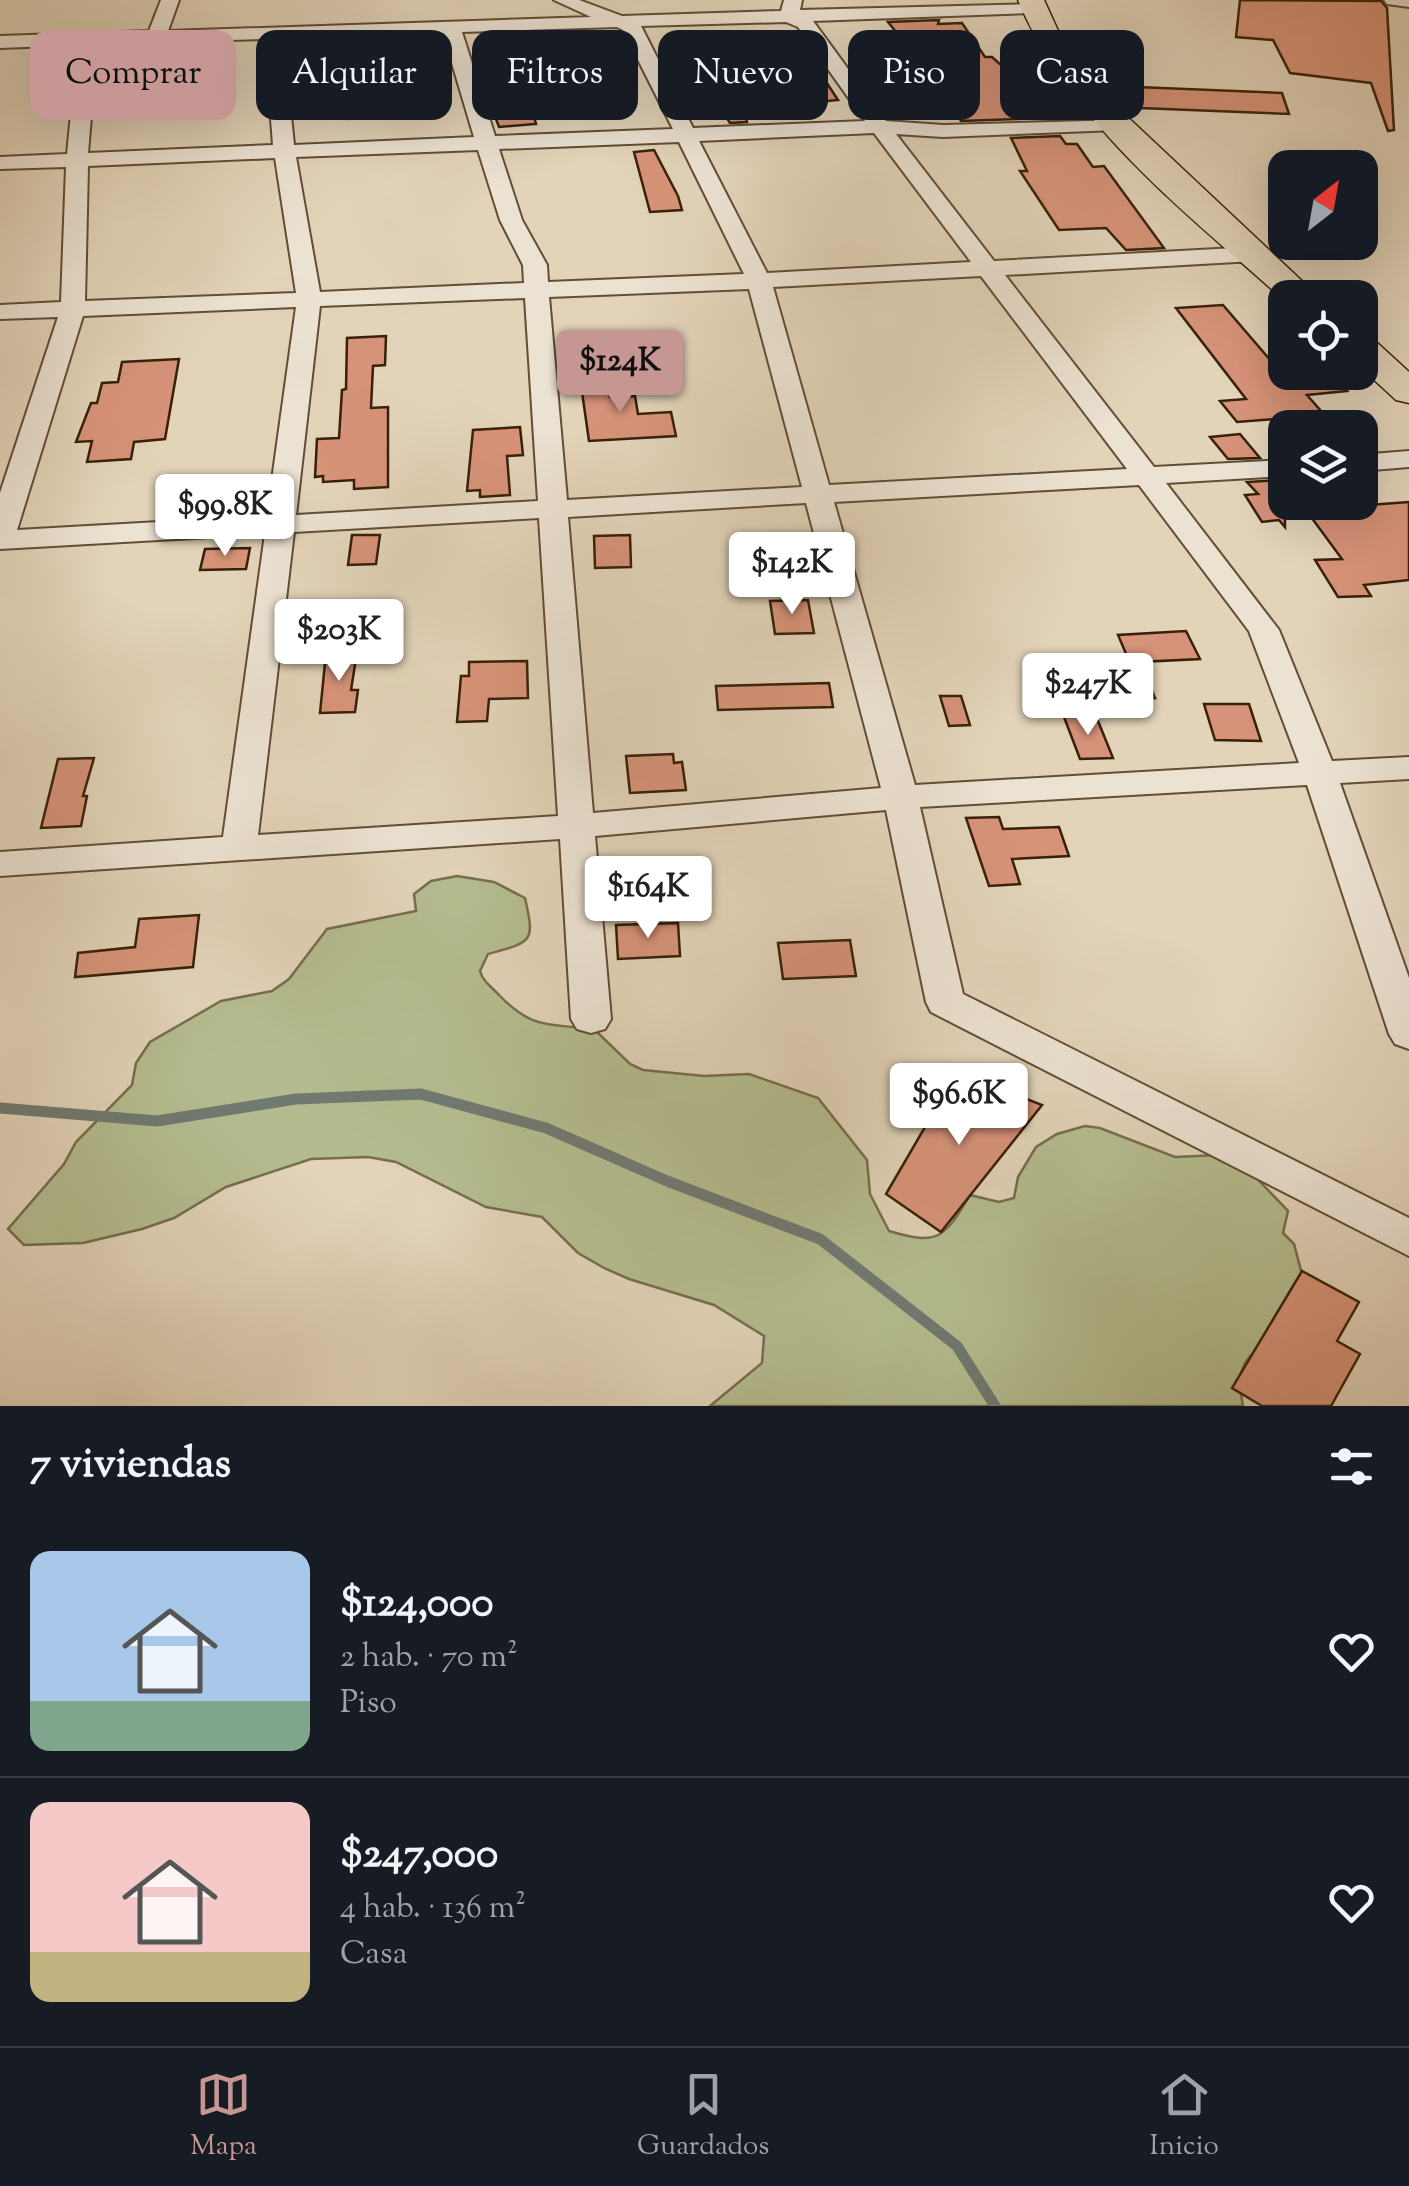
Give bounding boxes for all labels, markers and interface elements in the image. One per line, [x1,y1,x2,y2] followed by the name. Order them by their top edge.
[30,30,236,120] chip: Comprar
[256,30,452,120] chip: Alquilar
[472,30,638,120] chip: Filtros
[658,30,828,120] chip: Nuevo
[848,30,980,120] chip: Piso
[1000,30,1144,120] chip: Casa
[1268,150,1378,260] north arrow
[1268,150,1378,520] map controls
[1268,280,1378,390] button: locate
[550,330,690,415] pin: $124K
[579,339,661,385] text: $124K
[1268,410,1378,520] button: layers
[144,474,306,559] pin: $99.8K
[177,483,273,529] text: $99.8K
[722,532,862,617] pin: $142K
[751,541,833,587] text: $142K
[269,599,409,684] pin: $203K
[296,608,382,654] text: $203K
[1018,653,1158,738] pin: $247K
[1044,662,1132,708] text: $247K
[578,856,718,941] pin: $164K
[607,865,689,911] text: $164K
[878,1063,1040,1148] pin: $96.6K
[912,1072,1006,1118] text: $96.6K
[30,1436,231,1496] text: 7 viviendas
[1324,1439,1379,1494] icon: filters
[340,1575,493,1635] text: $124,000
[110,1591,230,1711] icon: home
[1324,1624,1379,1679] icon: heart
[340,1635,518,1681] text: 2 hab. · 70 m²
[340,1681,397,1727] text: Piso
[340,1826,498,1886] text: $247,000
[110,1842,230,1962] icon: home
[1324,1875,1379,1930] icon: heart
[340,1886,526,1932] text: 4 hab. · 136 m²
[340,1932,407,1978] text: Casa
[190,2067,257,2167] tab: Mapa
[637,2067,769,2167] tab: Guardados
[1150,2067,1219,2167] tab: Inicio

